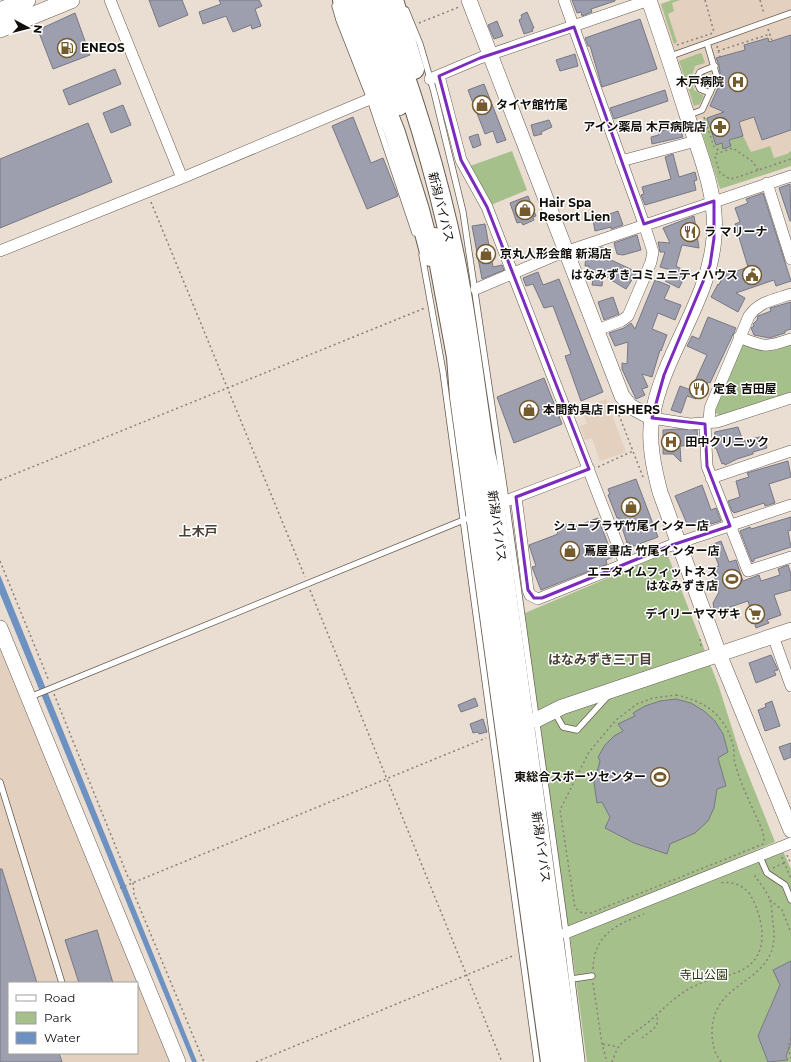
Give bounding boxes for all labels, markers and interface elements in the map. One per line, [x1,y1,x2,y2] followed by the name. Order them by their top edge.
[8,8,48,48] north arrow
[30,24,45,34] text: N
[56,37,78,59] fuel station icon: ENEOS
[81,40,125,55] place label: ENEOS
[727,71,749,93] hospital icon: 木戸病院
[676,74,724,89] place label: 木戸病院
[471,94,493,116] shop icon: タイヤ館竹尾
[496,97,568,112] place label: タイヤ館竹尾
[709,116,731,138] pharmacy icon: アイン薬局 木戸病院店
[583,119,706,134] place label: アイン薬局 木戸病院店
[426,170,457,244] street label: 新潟バイパス
[539,195,610,224] place label: Hair Spa Resort Lien
[514,199,536,221] shop icon: Hair Spa Resort Lien
[679,221,701,243] restaurant icon: ラ マリーナ
[704,224,767,239] place label: ラ マリーナ
[475,243,497,265] shop icon: 京丸人形会館 新潟店
[500,246,611,261] place label: 京丸人形会館 新潟店
[741,264,763,286] public building icon: はなみずきコミュニティハウス
[571,267,738,282] place label: はなみずきコミュニティハウス
[688,378,710,400] restaurant icon: 定食 吉田屋
[713,381,776,396] place label: 定食 吉田屋
[518,399,540,421] shop icon: 本間釣具店 FISHERS
[543,402,660,417] place label: 本間釣具店 FISHERS
[660,431,682,453] hospital icon: 田中クリニック
[685,434,769,449] place label: 田中クリニック
[485,489,510,563] street label: 新潟バイパス
[620,496,642,518] shop icon: シュープラザ竹尾インター店
[553,518,709,533] place label: シュープラザ竹尾インター店
[178,523,218,539] district label: 上木戸
[559,540,581,562] shop icon: 蔦屋書店 竹尾インター店
[584,543,719,558] place label: 蔦屋書店 竹尾インター店
[587,564,718,593] place label: エニタイムフィットネス はなみずき店
[721,568,743,590] sports icon: エニタイムフィットネス はなみずき店
[744,603,766,625] supermarket icon: デイリーヤマザキ
[645,606,741,621] place label: デイリーヤマザキ
[548,651,652,667] district label: はなみずき三丁目
[649,766,671,788] sports icon: 東総合スポーツセンター
[514,769,646,784] place label: 東総合スポーツセンター
[529,810,554,884] street label: 新潟バイパス
[680,967,728,982] park label: 寺山公園
[8,982,138,1054] legend
[44,990,75,1005] text: Road
[44,1010,72,1025] text: Park
[44,1030,81,1045] text: Water

